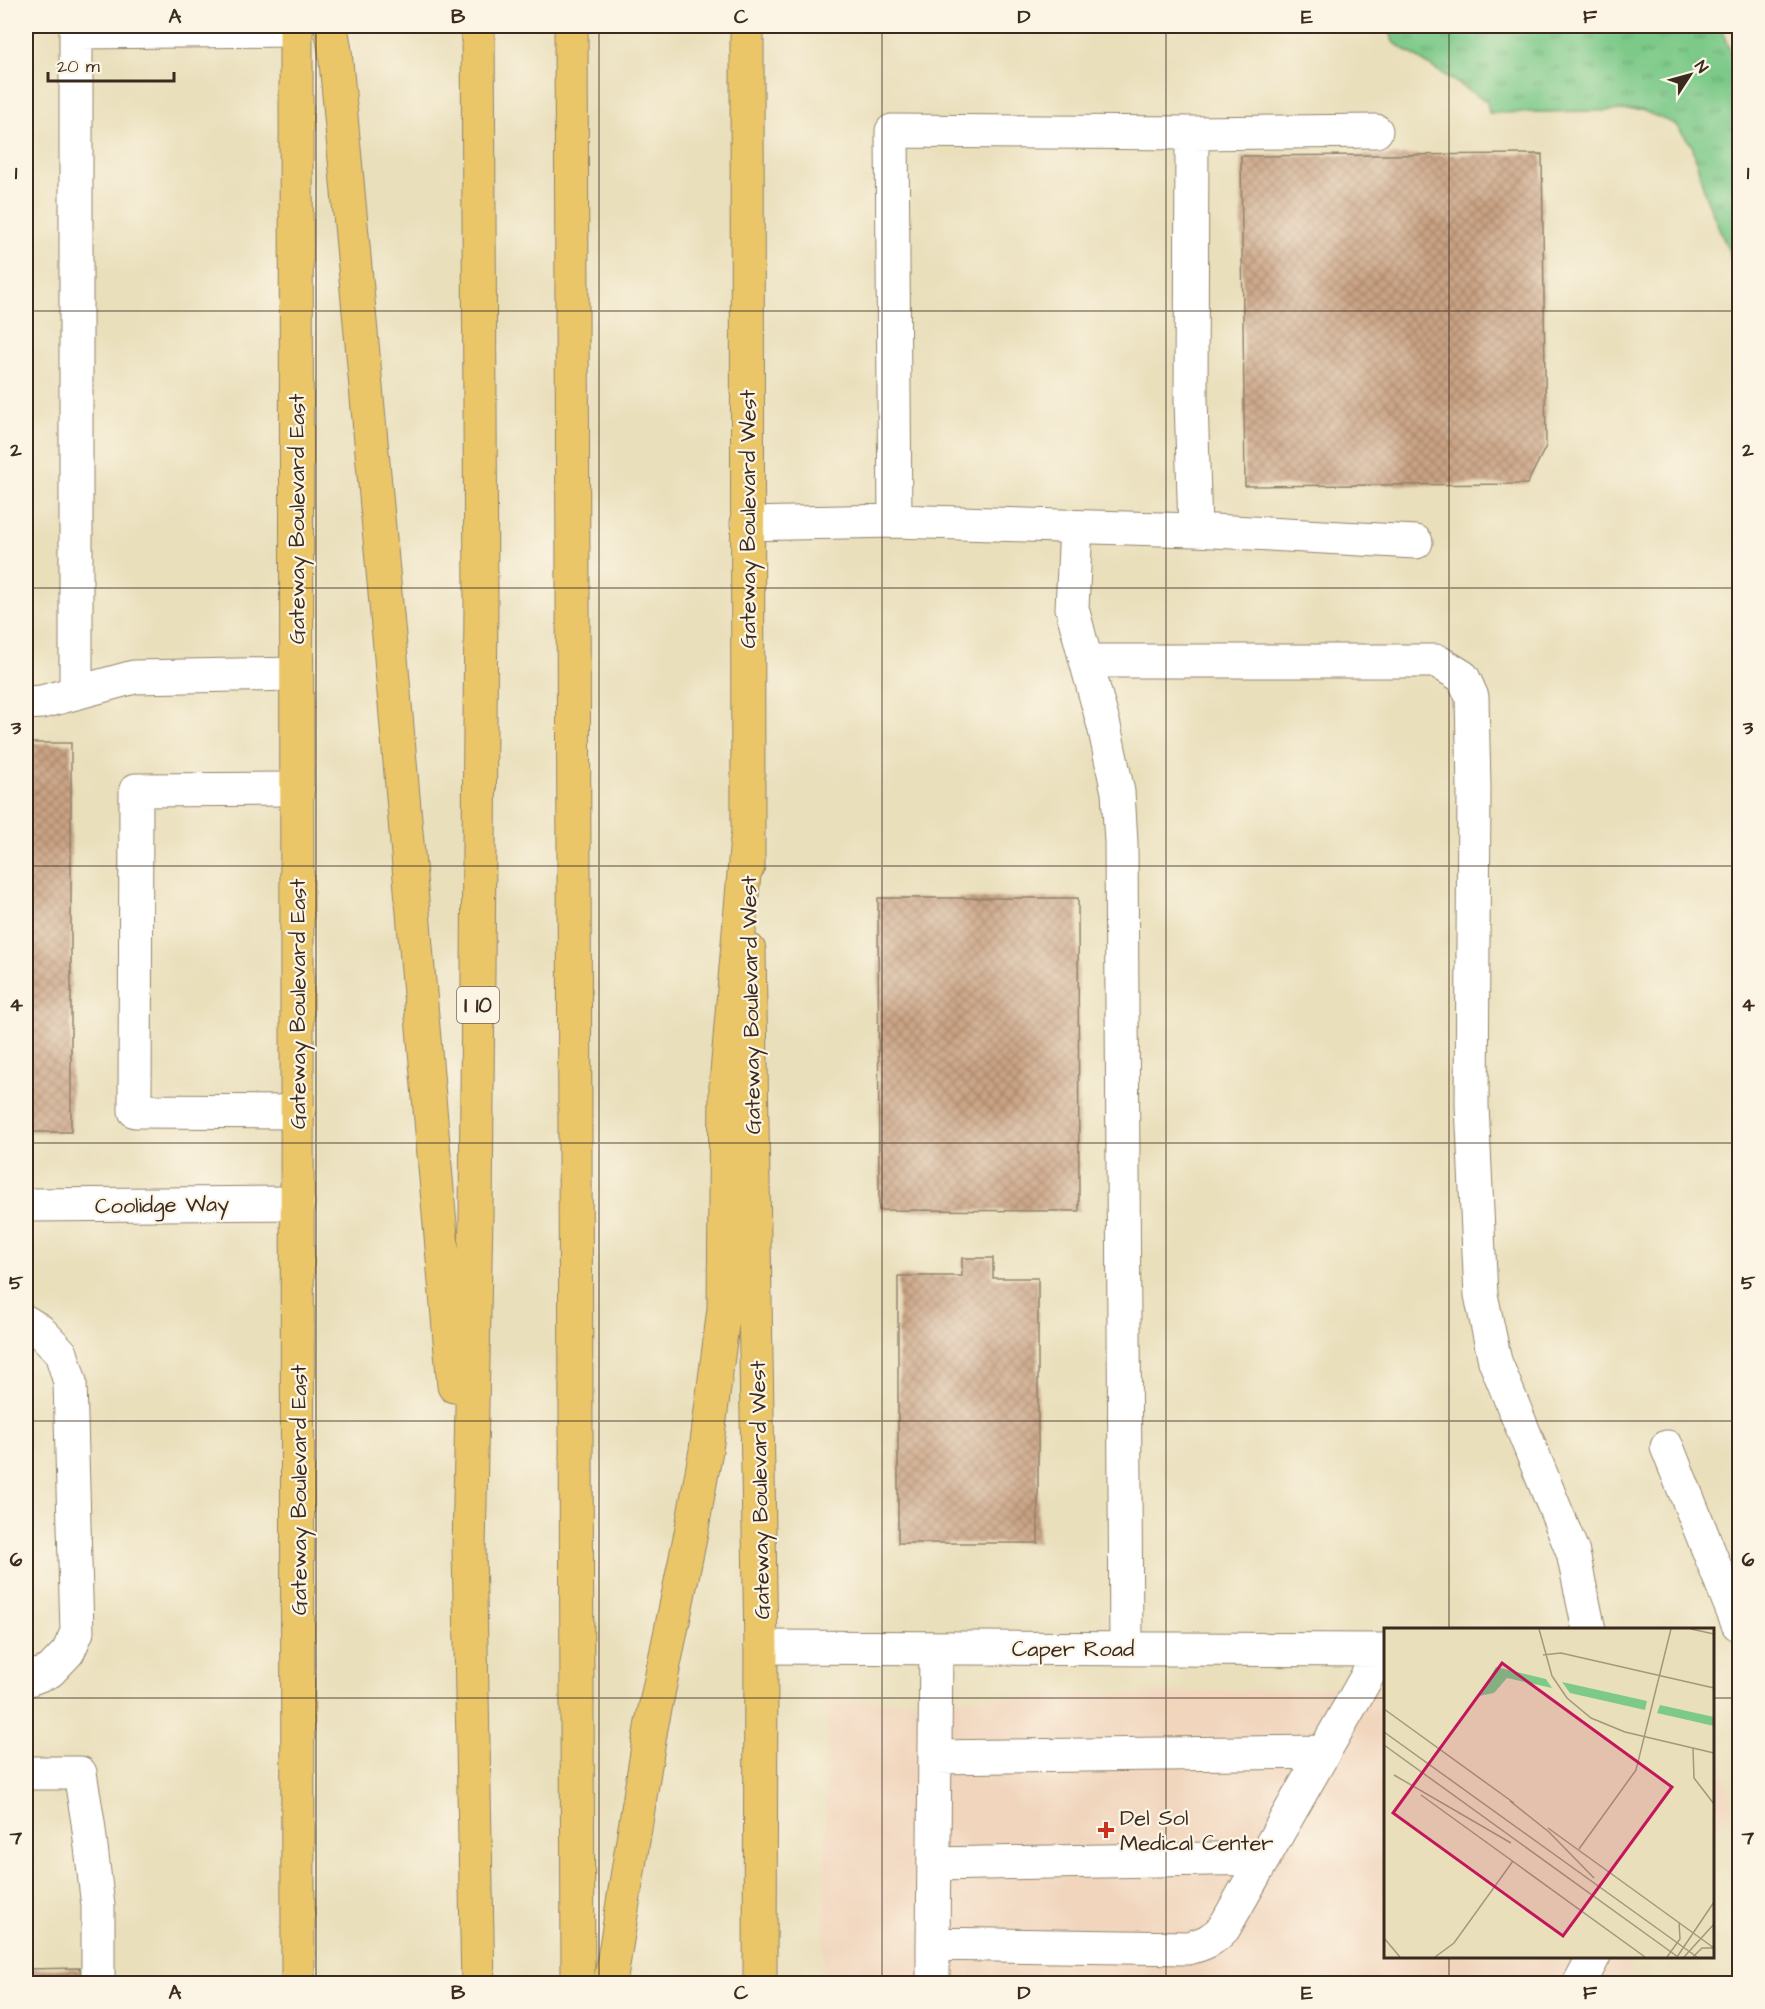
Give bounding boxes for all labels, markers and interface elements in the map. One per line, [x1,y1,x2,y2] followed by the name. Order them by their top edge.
[169,3,182,31] text: A
[451,3,466,31] text: B
[734,3,749,31] text: C
[1018,3,1031,31] text: D
[1301,3,1313,31] text: E
[1583,3,1598,31] text: F
[48,45,174,83] scale bar
[1660,45,1720,105] north arrow
[57,54,100,79] text: 20 m
[1689,56,1713,77] text: N
[15,159,18,187] text: 1
[1747,159,1750,187] text: 1
[733,389,765,649] street label: Gateway Boulevard West
[282,394,314,644] street label: Gateway Boulevard East
[9,436,22,464] text: 2
[1741,436,1754,464] text: 2
[10,714,22,742] text: 3
[1742,714,1754,742] text: 3
[734,875,770,1135] street label: Gateway Boulevard West
[283,879,315,1129] street label: Gateway Boulevard East
[457,987,499,1023] road number: I 10
[9,991,23,1019] text: 4
[1741,991,1755,1019] text: 4
[95,1189,230,1223] street label: Coolidge Way
[9,1269,24,1297] text: 5
[1741,1269,1756,1297] text: 5
[743,1360,779,1620] street label: Gateway Boulevard West
[284,1365,316,1615] street label: Gateway Boulevard East
[10,1546,23,1574] text: 6
[1742,1546,1755,1574] text: 6
[1384,1628,1714,1958] inset map
[1012,1634,1134,1665] street label: Caper Road
[1120,1803,1274,1859] place label: Del Sol Medical Center
[1097,1821,1115,1839] marker: Del Sol Medical Center
[9,1824,23,1852] text: 7
[1741,1824,1755,1852] text: 7
[169,1979,182,2007] text: A
[451,1979,466,2007] text: B
[734,1979,749,2007] text: C
[1018,1979,1031,2007] text: D
[1301,1979,1313,2007] text: E
[1583,1979,1598,2007] text: F

